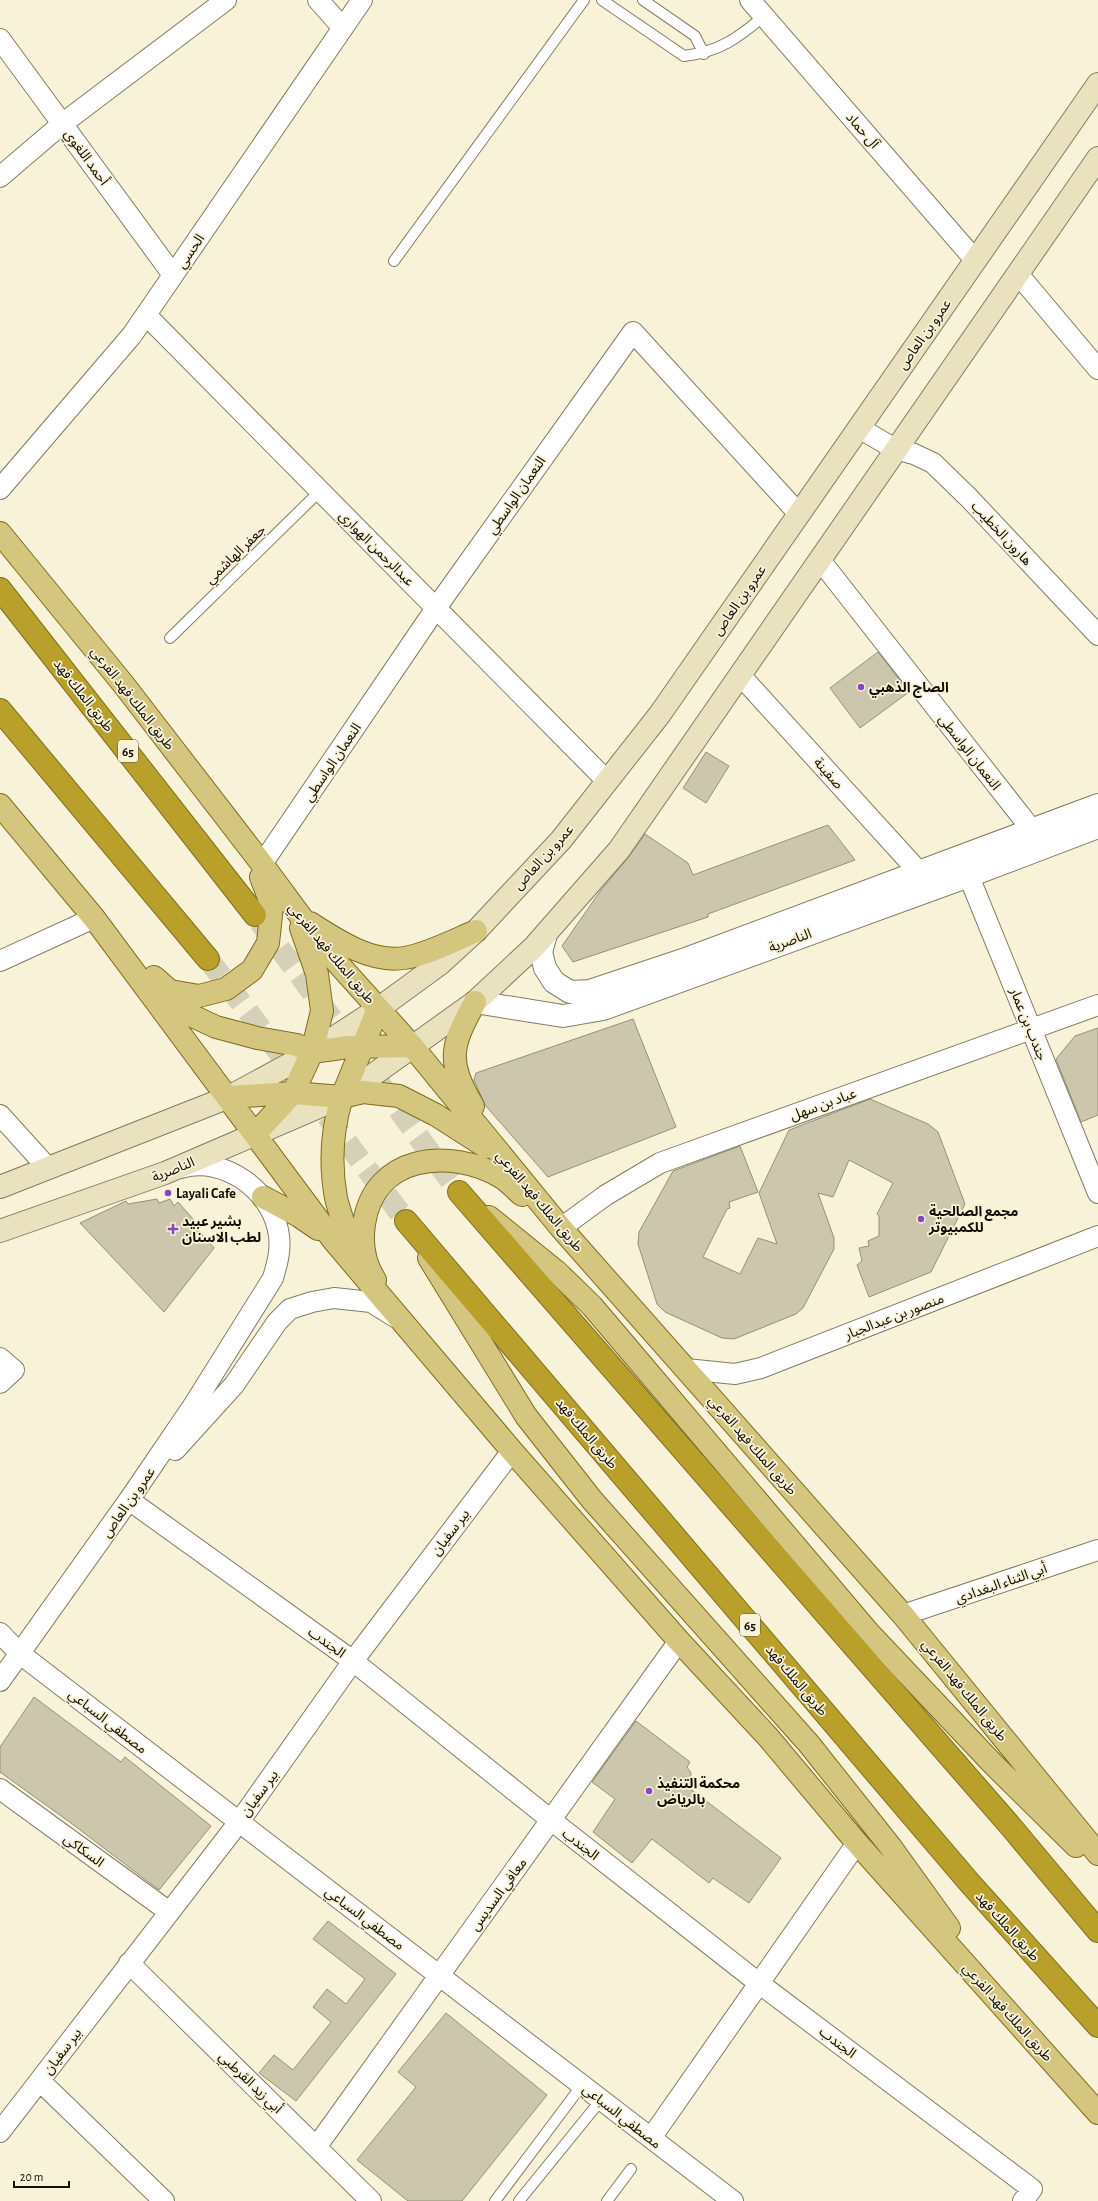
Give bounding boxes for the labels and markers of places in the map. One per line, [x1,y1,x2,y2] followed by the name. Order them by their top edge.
[869,680,949,698] place label: الصاج الذهبي
[856,682,866,692] marker: الصاج الذهبي
[176,1187,236,1201] place label: Layali Cafe
[163,1188,173,1198] marker: Layali Cafe
[928,1204,1018,1236] place label: مجمع الصالحية للكمبيوتر
[916,1214,926,1224] marker: مجمع الصالحية للكمبيوتر
[182,1215,261,1245] place label: بشير عبيد لطب الاسنان
[167,1223,179,1235] marker: بشير عبيد لطب الاسنان
[657,1776,740,1808] place label: محكمة التنفيذ بالرياض
[644,1786,654,1796] marker: محكمة التنفيذ بالرياض

